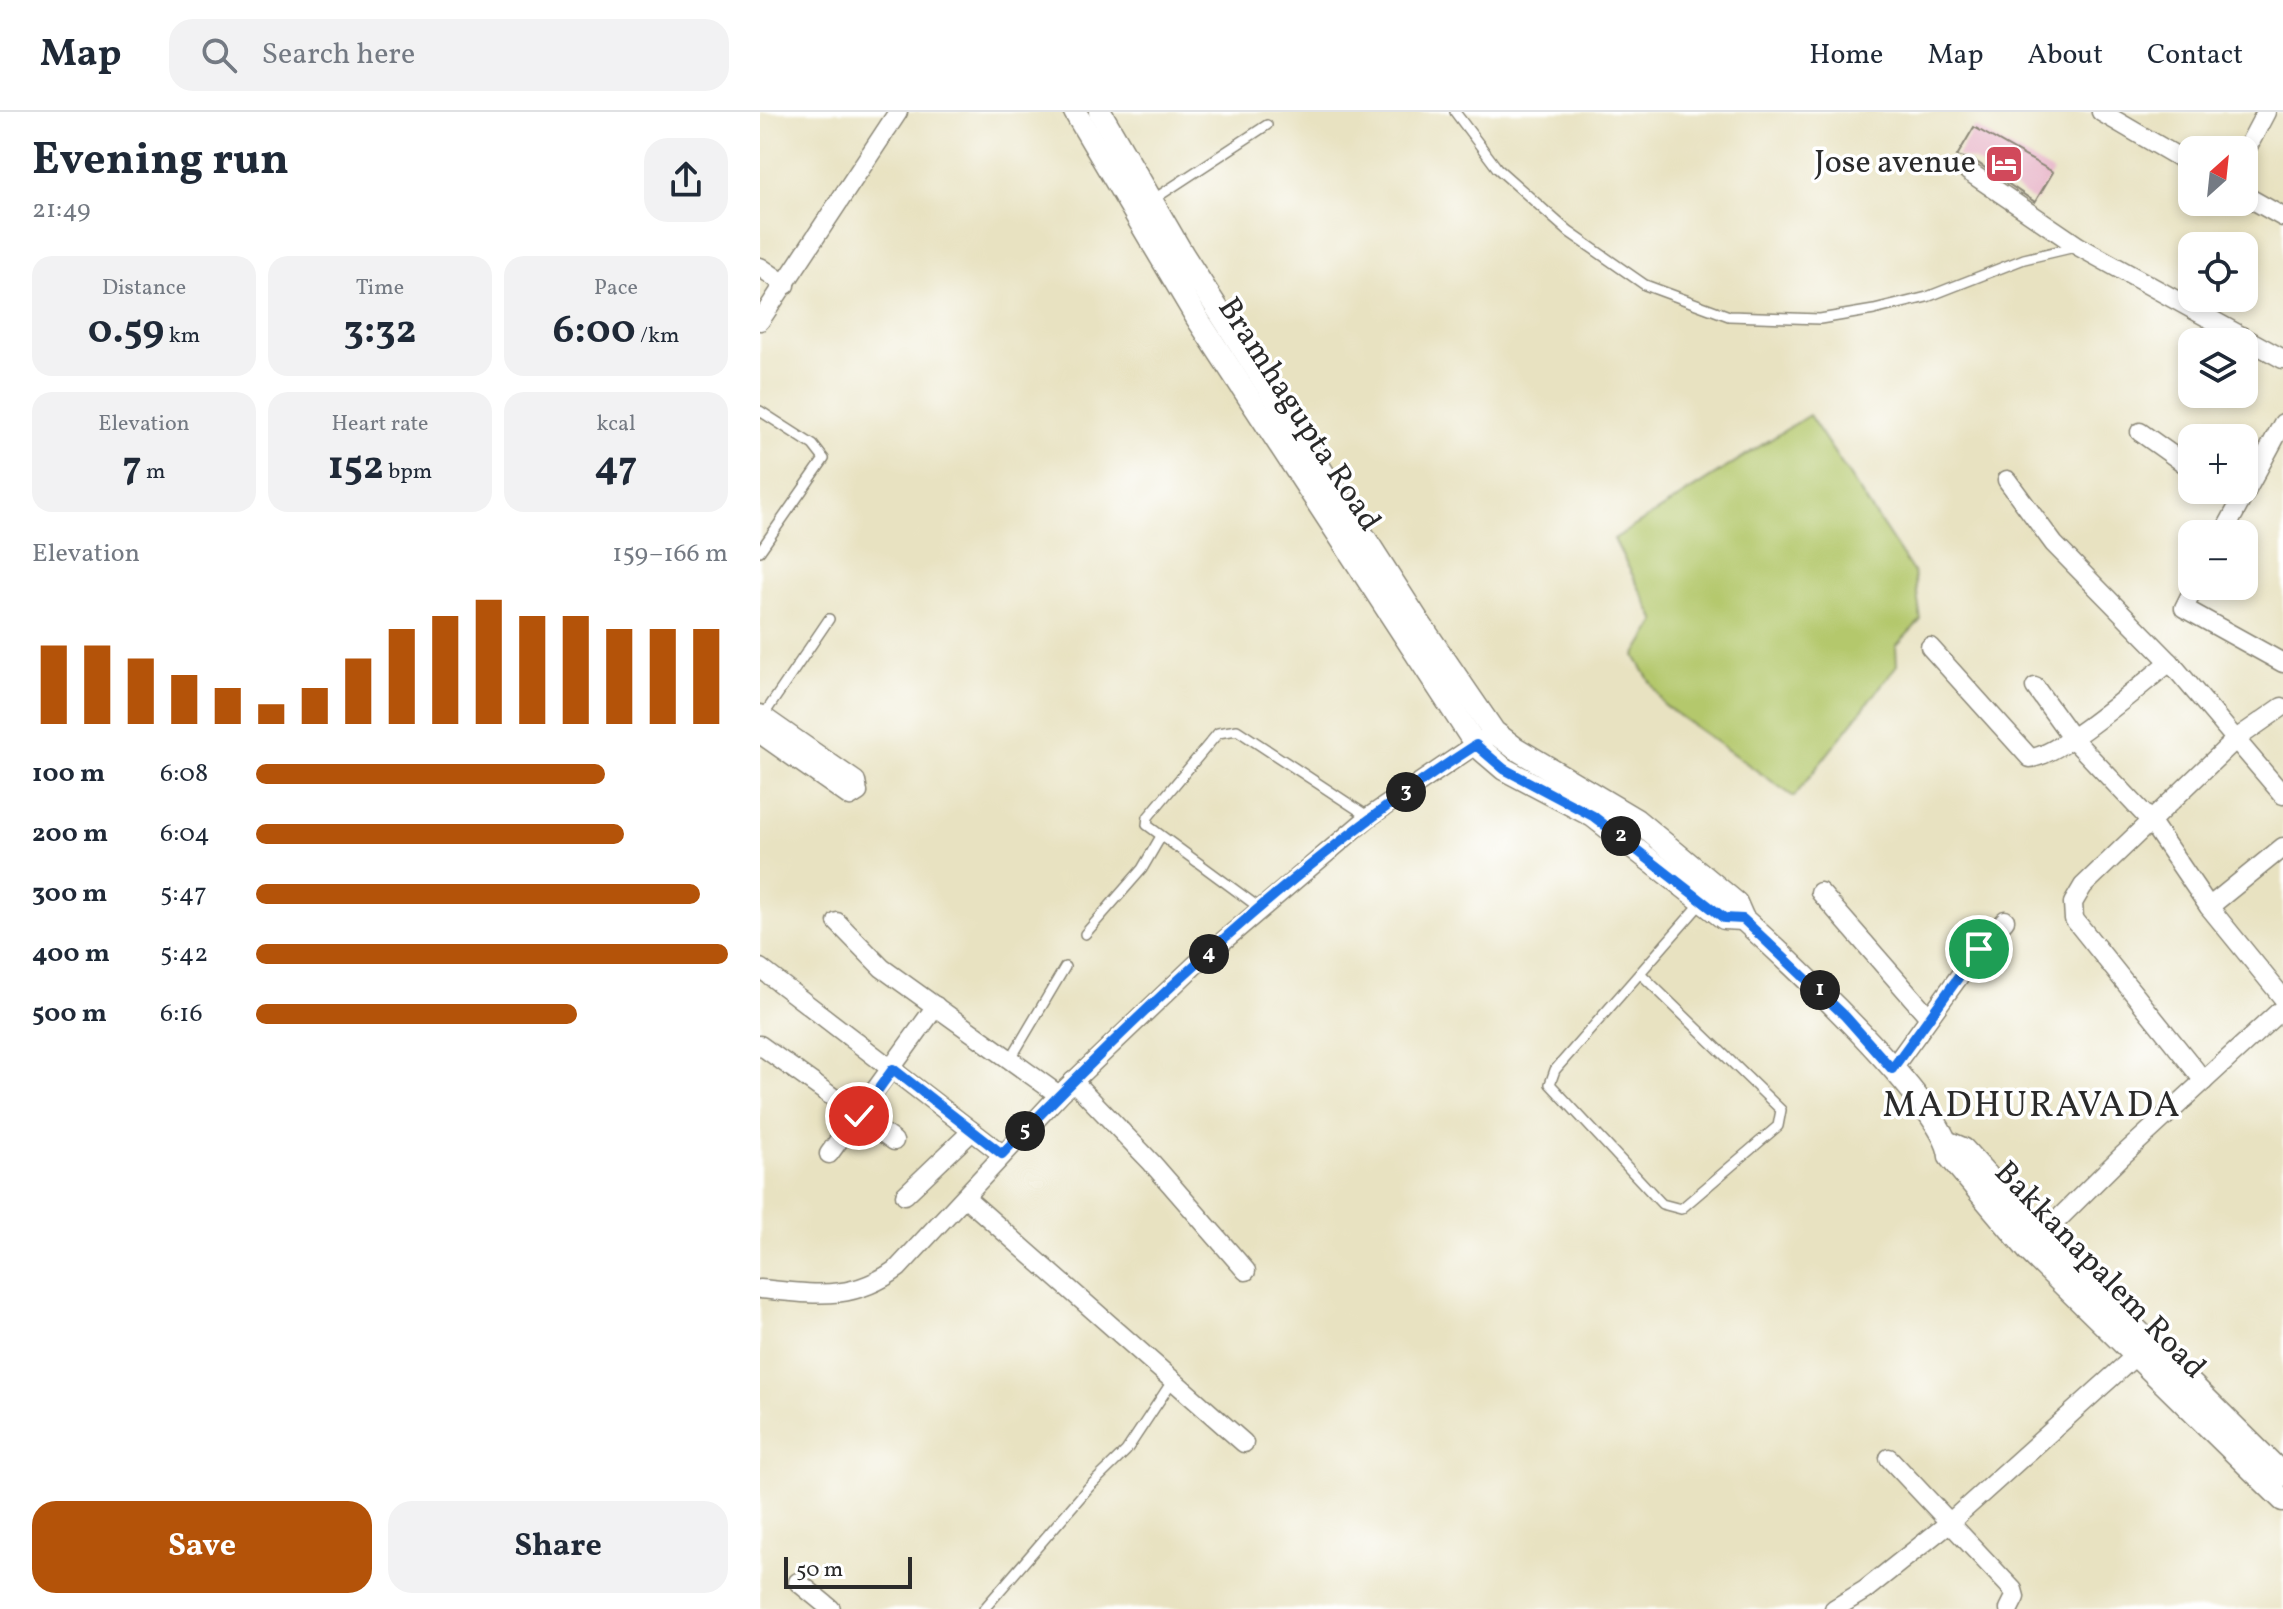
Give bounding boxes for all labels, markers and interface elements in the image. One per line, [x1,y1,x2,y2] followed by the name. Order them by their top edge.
[169,19,729,91] search box
[40,29,121,82] text: Map
[197,33,241,77] icon: search
[261,34,415,76] text: Search here
[1809,36,1883,75] text: Home
[1927,36,1983,75] text: Map
[2027,36,2103,75] text: About
[2147,36,2243,75] text: Contact
[32,131,289,192] text: Evening run
[2178,136,2258,216] north arrow
[2178,136,2258,600] map controls
[644,138,728,222] button: share
[1814,142,1976,186] place label: Jose avenue
[1983,143,2025,185] hotel icon: Jose avenue
[32,192,90,228] text: 21:49
[2178,232,2258,312] button: locate
[102,273,186,304] text: Distance
[356,273,404,304] text: Time
[594,273,638,304] text: Pace
[1206,289,1390,541] street label: Bramhagupta Road
[88,304,164,360] text: 0.59
[344,304,416,360] text: 3:32
[553,304,636,360] text: 6:00
[164,321,200,352] text: km
[636,321,679,352] text: /km
[2178,328,2258,408] button: layers
[98,409,190,440] text: Elevation
[331,409,429,440] text: Heart rate
[596,409,636,440] text: kcal
[2178,424,2258,504] button: +
[123,440,142,496] text: 7
[328,440,384,496] text: 152
[595,440,637,496] text: 47
[142,457,166,488] text: m
[384,457,432,488] text: bpm
[2178,520,2258,600] button: −
[32,536,140,572] text: Elevation
[612,536,728,572] text: 159–166 m
[32,756,105,792] text: 100 m
[160,756,208,792] text: 6:08
[1386,772,1426,812] pin: 3
[1400,776,1412,807] text: 3
[32,816,108,852] text: 200 m
[160,816,210,852] text: 6:04
[1601,816,1641,856] pin: 2
[1615,820,1627,851] text: 2
[32,876,108,912] text: 300 m
[160,876,207,912] text: 5:47
[1945,915,2013,983] pin
[1957,927,2001,971] icon: arrive
[1189,934,1229,974] pin: 4
[32,936,110,972] text: 400 m
[160,936,208,972] text: 5:42
[1202,938,1216,969] text: 4
[1800,970,1840,1010] pin: 1
[1816,974,1824,1005] text: 1
[32,996,107,1032] text: 500 m
[160,996,203,1032] text: 6:16
[825,1082,893,1150] pin
[1882,1082,2182,1132] district label: MADHURAVADA
[837,1094,881,1138] icon: check
[1005,1111,1045,1151] pin: 5
[1020,1115,1030,1146] text: 5
[1983,1152,2215,1390] street label: Bakkanapalem Road
[32,1501,372,1593] button: Save
[388,1501,728,1593] button: Share
[784,1553,912,1589] scale bar
[796,1555,843,1586] text: 50 m

